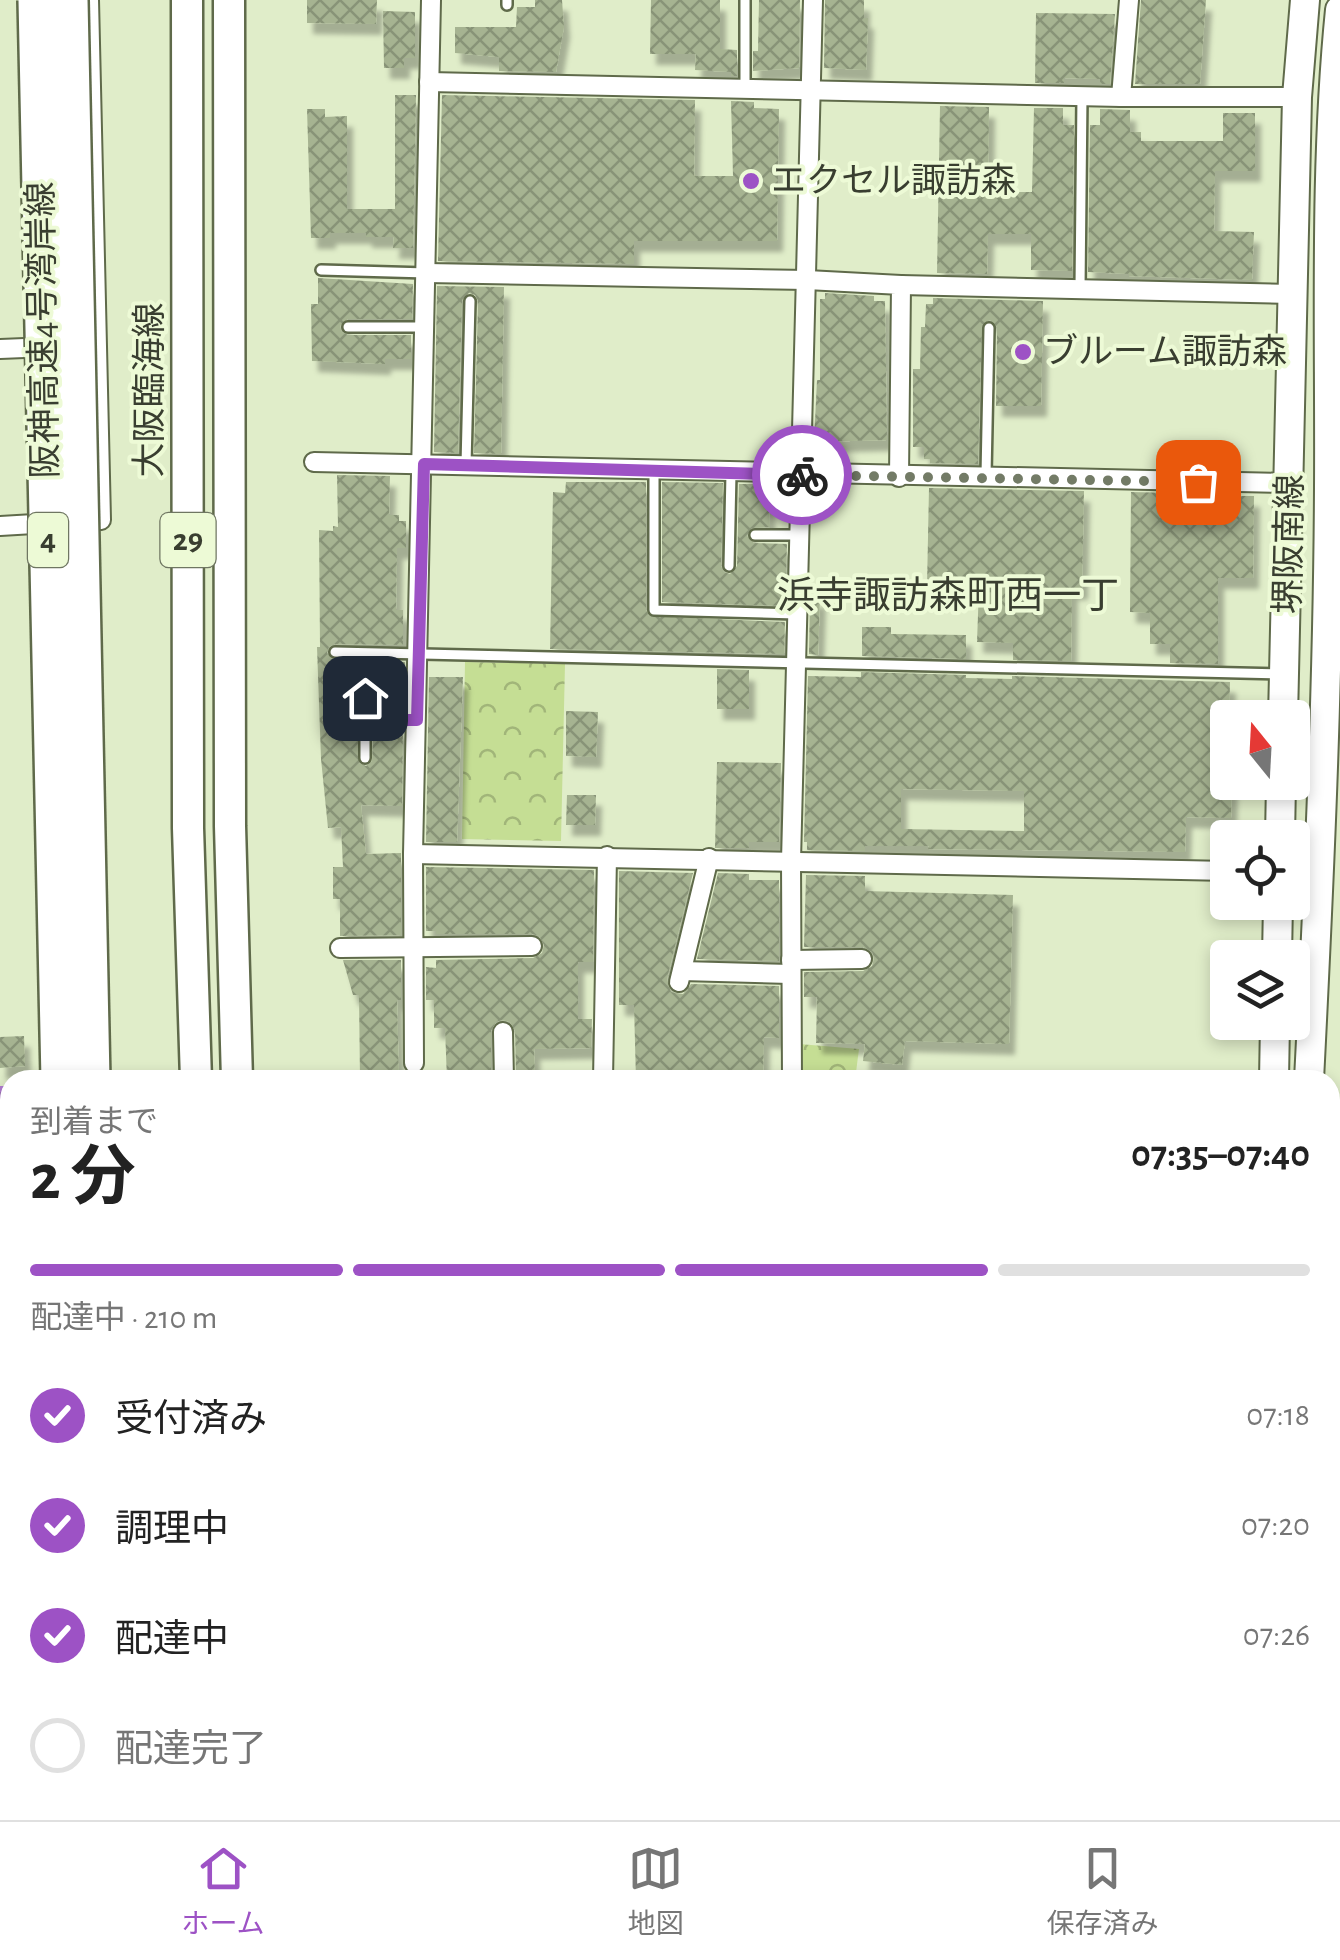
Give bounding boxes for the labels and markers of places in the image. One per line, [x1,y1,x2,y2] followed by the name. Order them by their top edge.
[771,162,1016,199] place label: エクセル諏訪森
[740,170,762,192] marker: エクセル諏訪森
[1043,333,1287,370] place label: ブルーム諏訪森
[1012,341,1034,363] marker: ブルーム諏訪森
[1156,440,1241,525] pin
[323,656,408,741] pin

